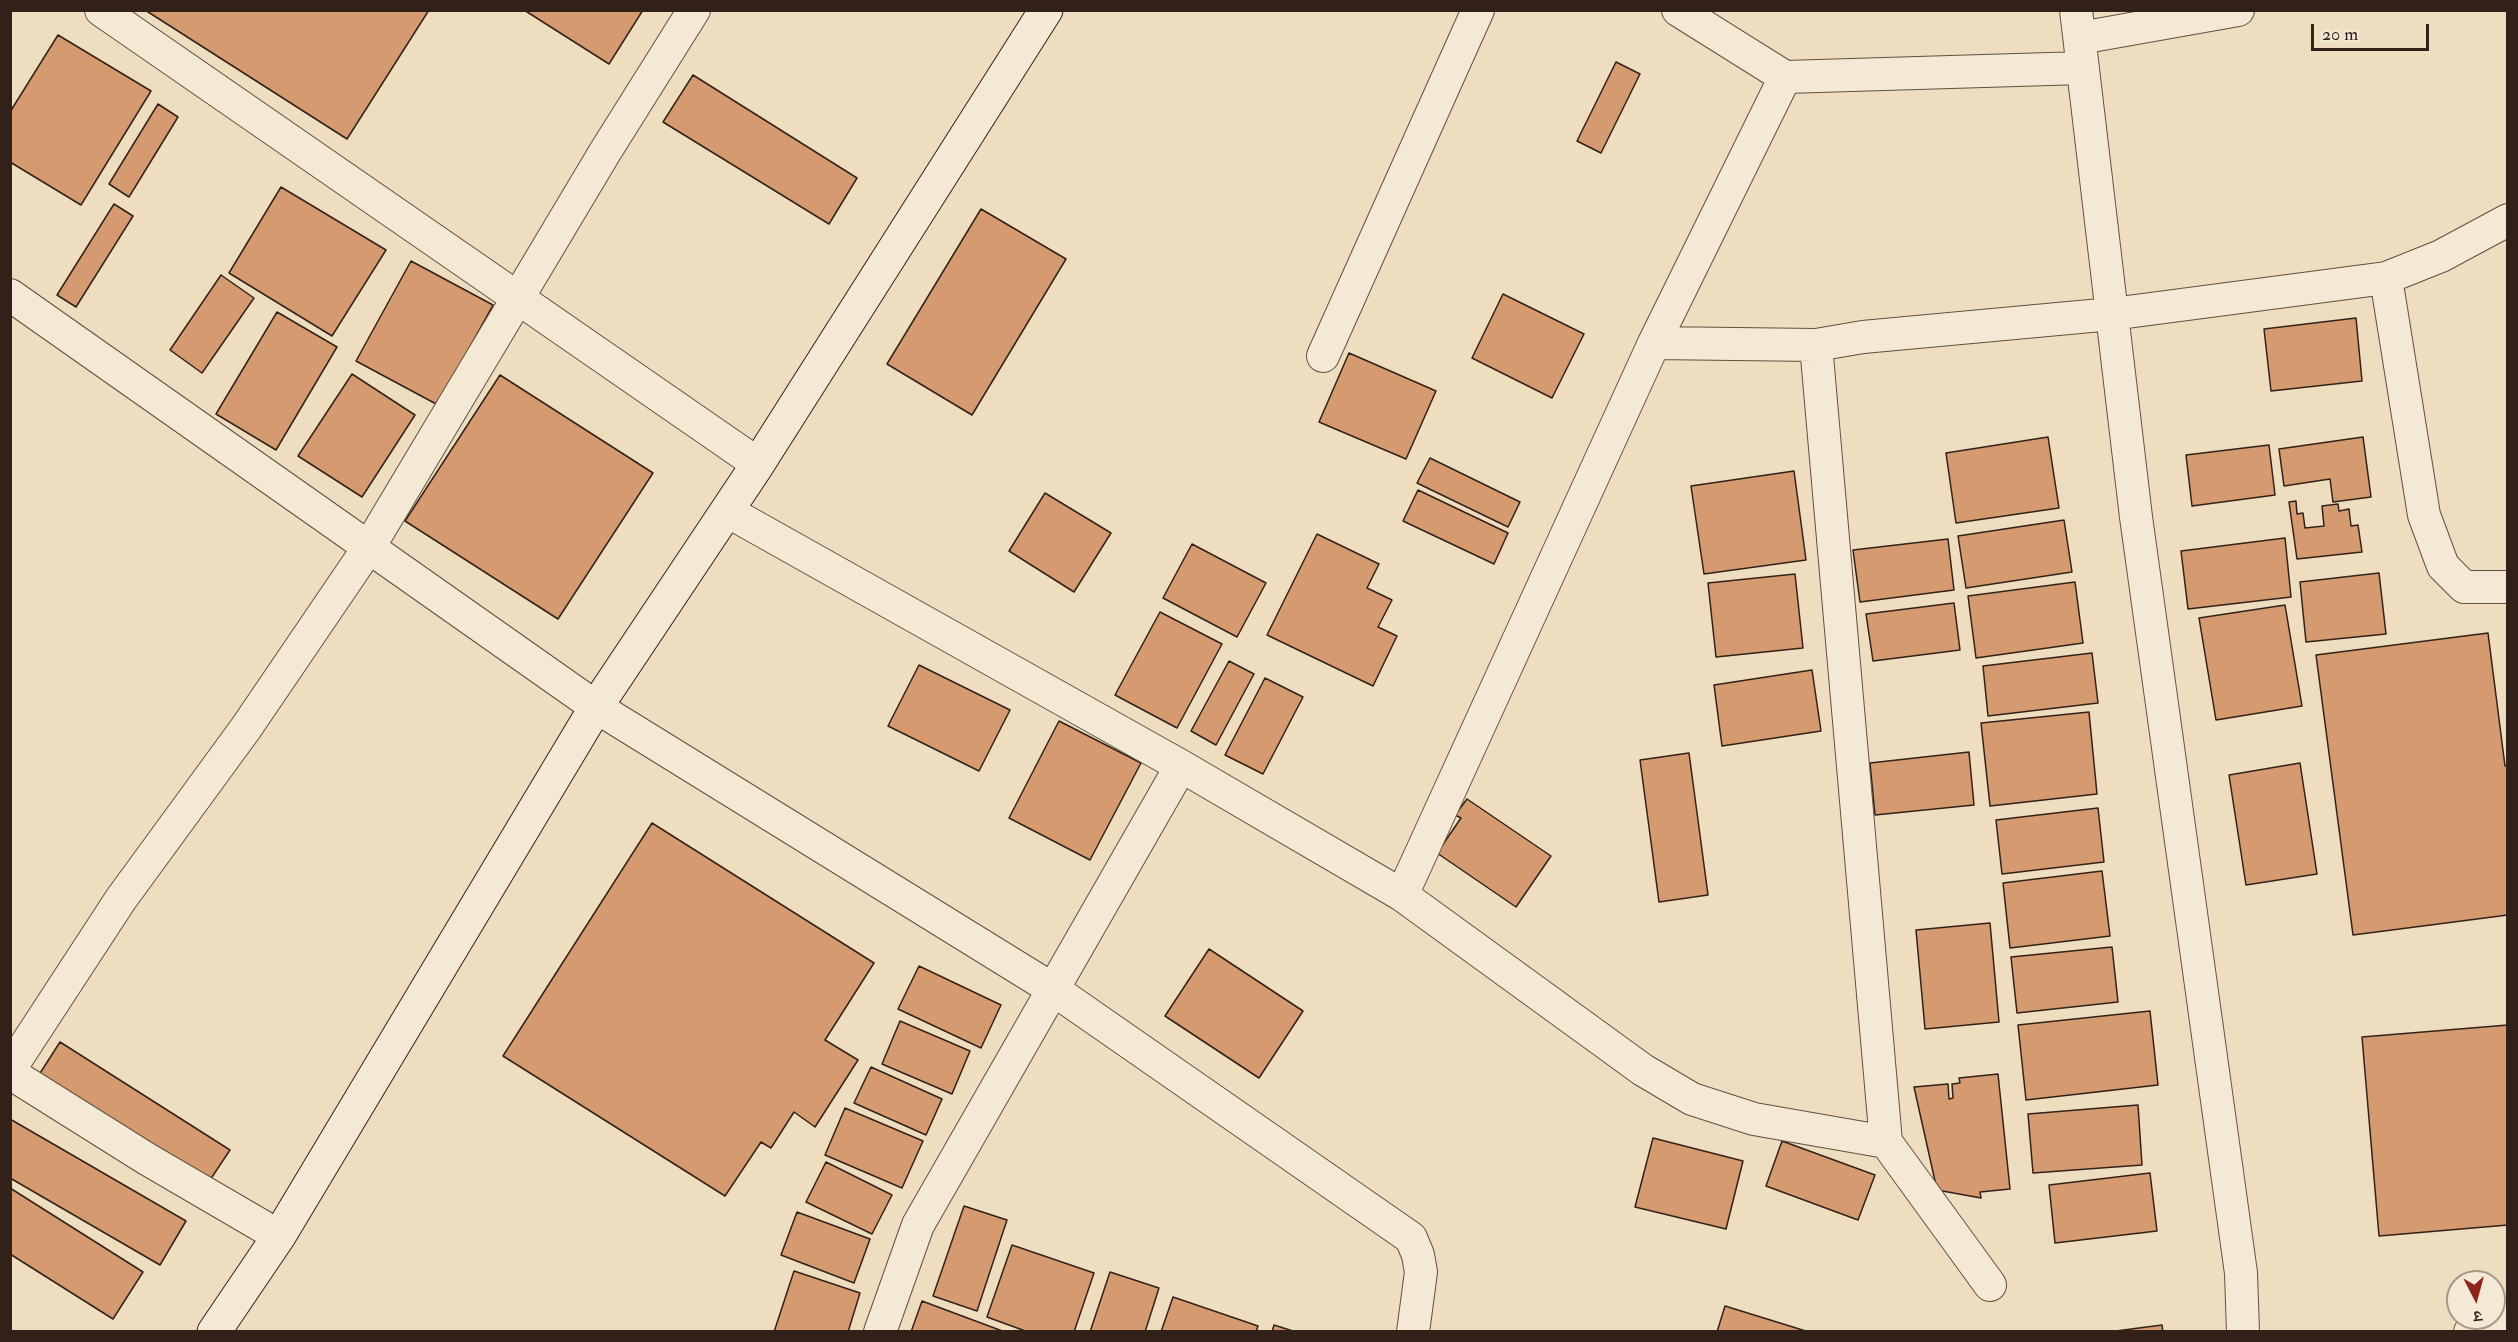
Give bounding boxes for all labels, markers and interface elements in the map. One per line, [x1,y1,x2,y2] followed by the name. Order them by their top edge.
[2314,12,2432,50] scale bar
[2322,23,2358,46] text: 20 m
[2446,1270,2506,1330] north arrow
[2473,1306,2483,1326] text: उ

